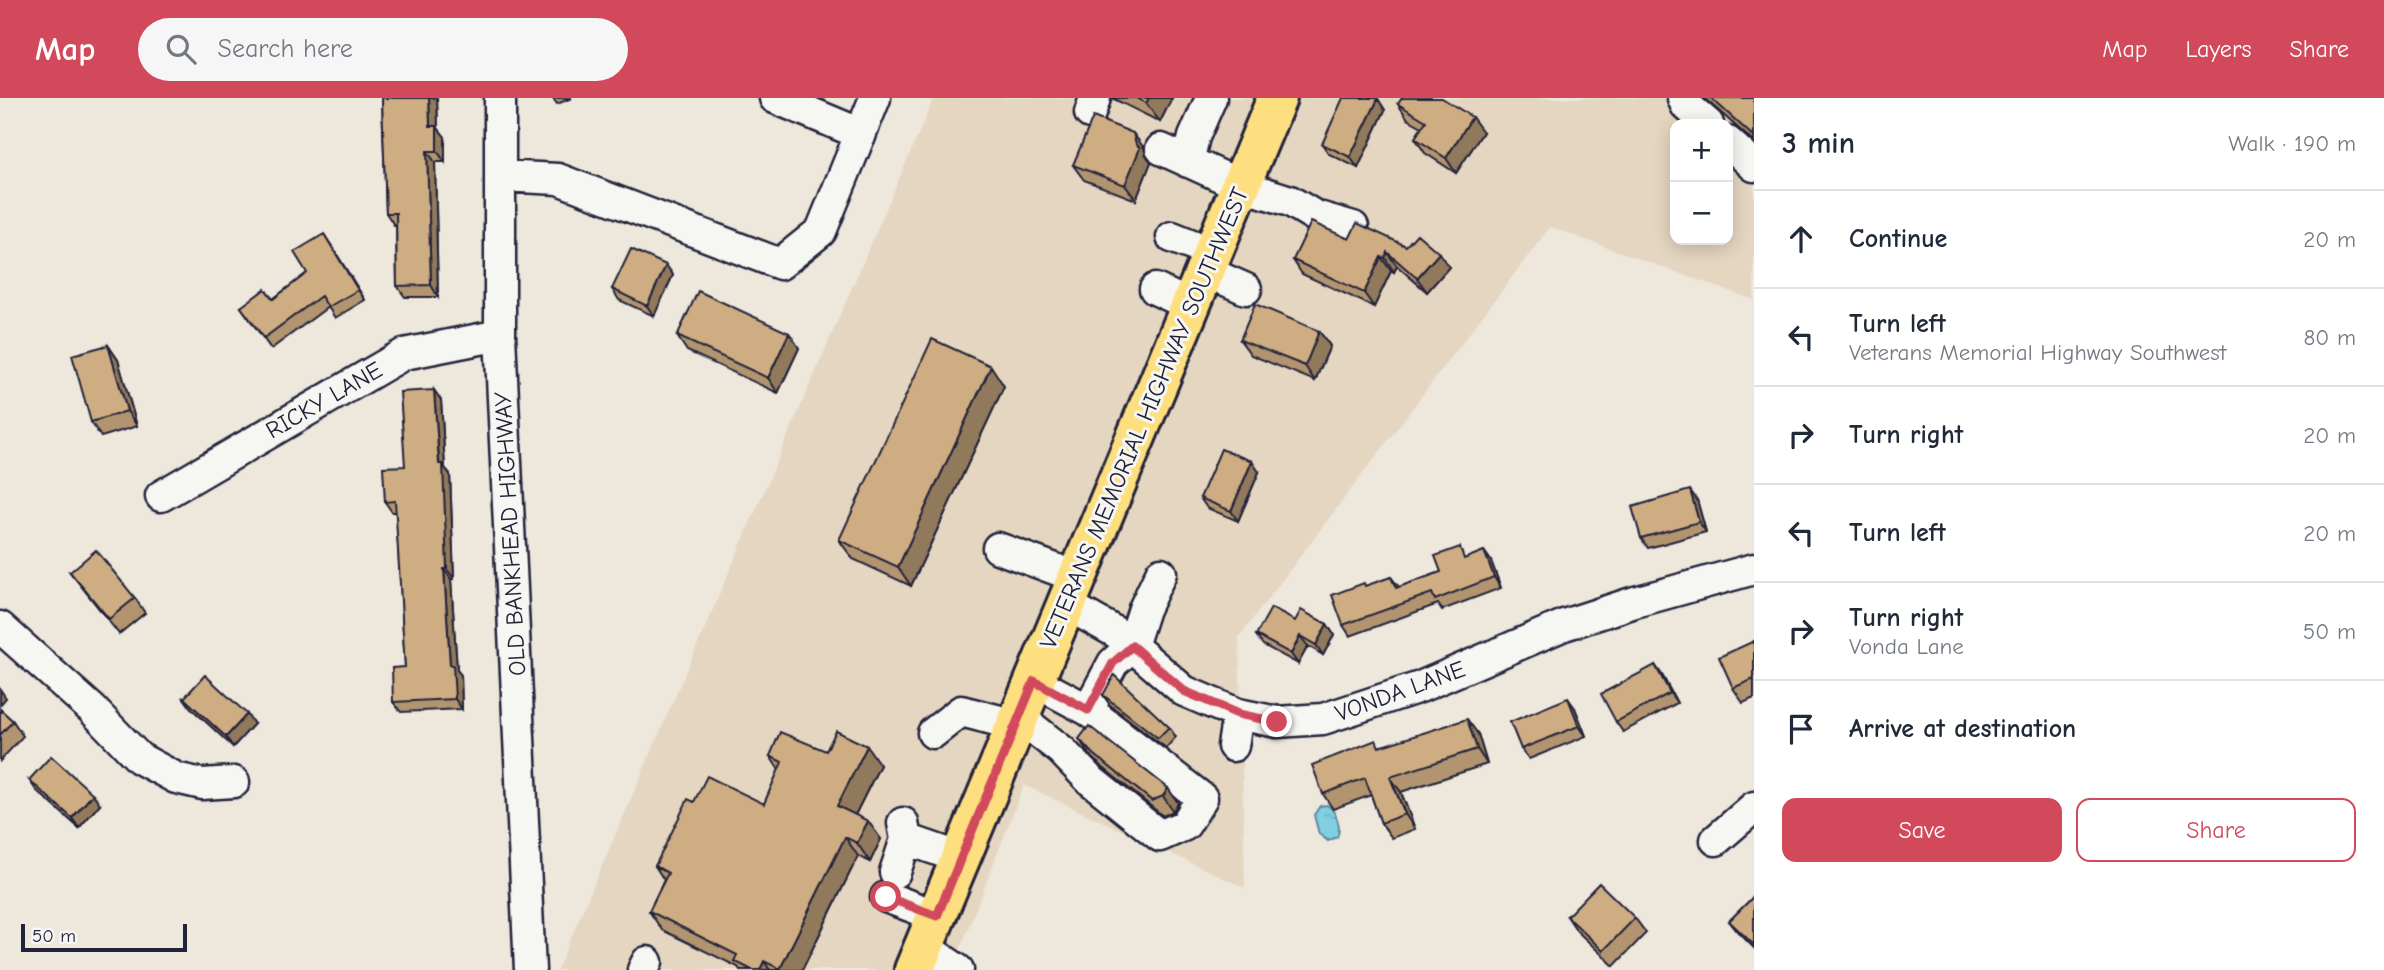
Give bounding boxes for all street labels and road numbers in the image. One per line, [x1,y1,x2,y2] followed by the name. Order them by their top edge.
[1034,183,1254,653] street label: VETERANS MEMORIAL HIGHWAY SOUTHWEST
[261,355,387,445] street label: RICKY LANE
[489,391,531,677] street label: OLD BANKHEAD HIGHWAY
[1331,655,1469,727] street label: VONDA LANE

